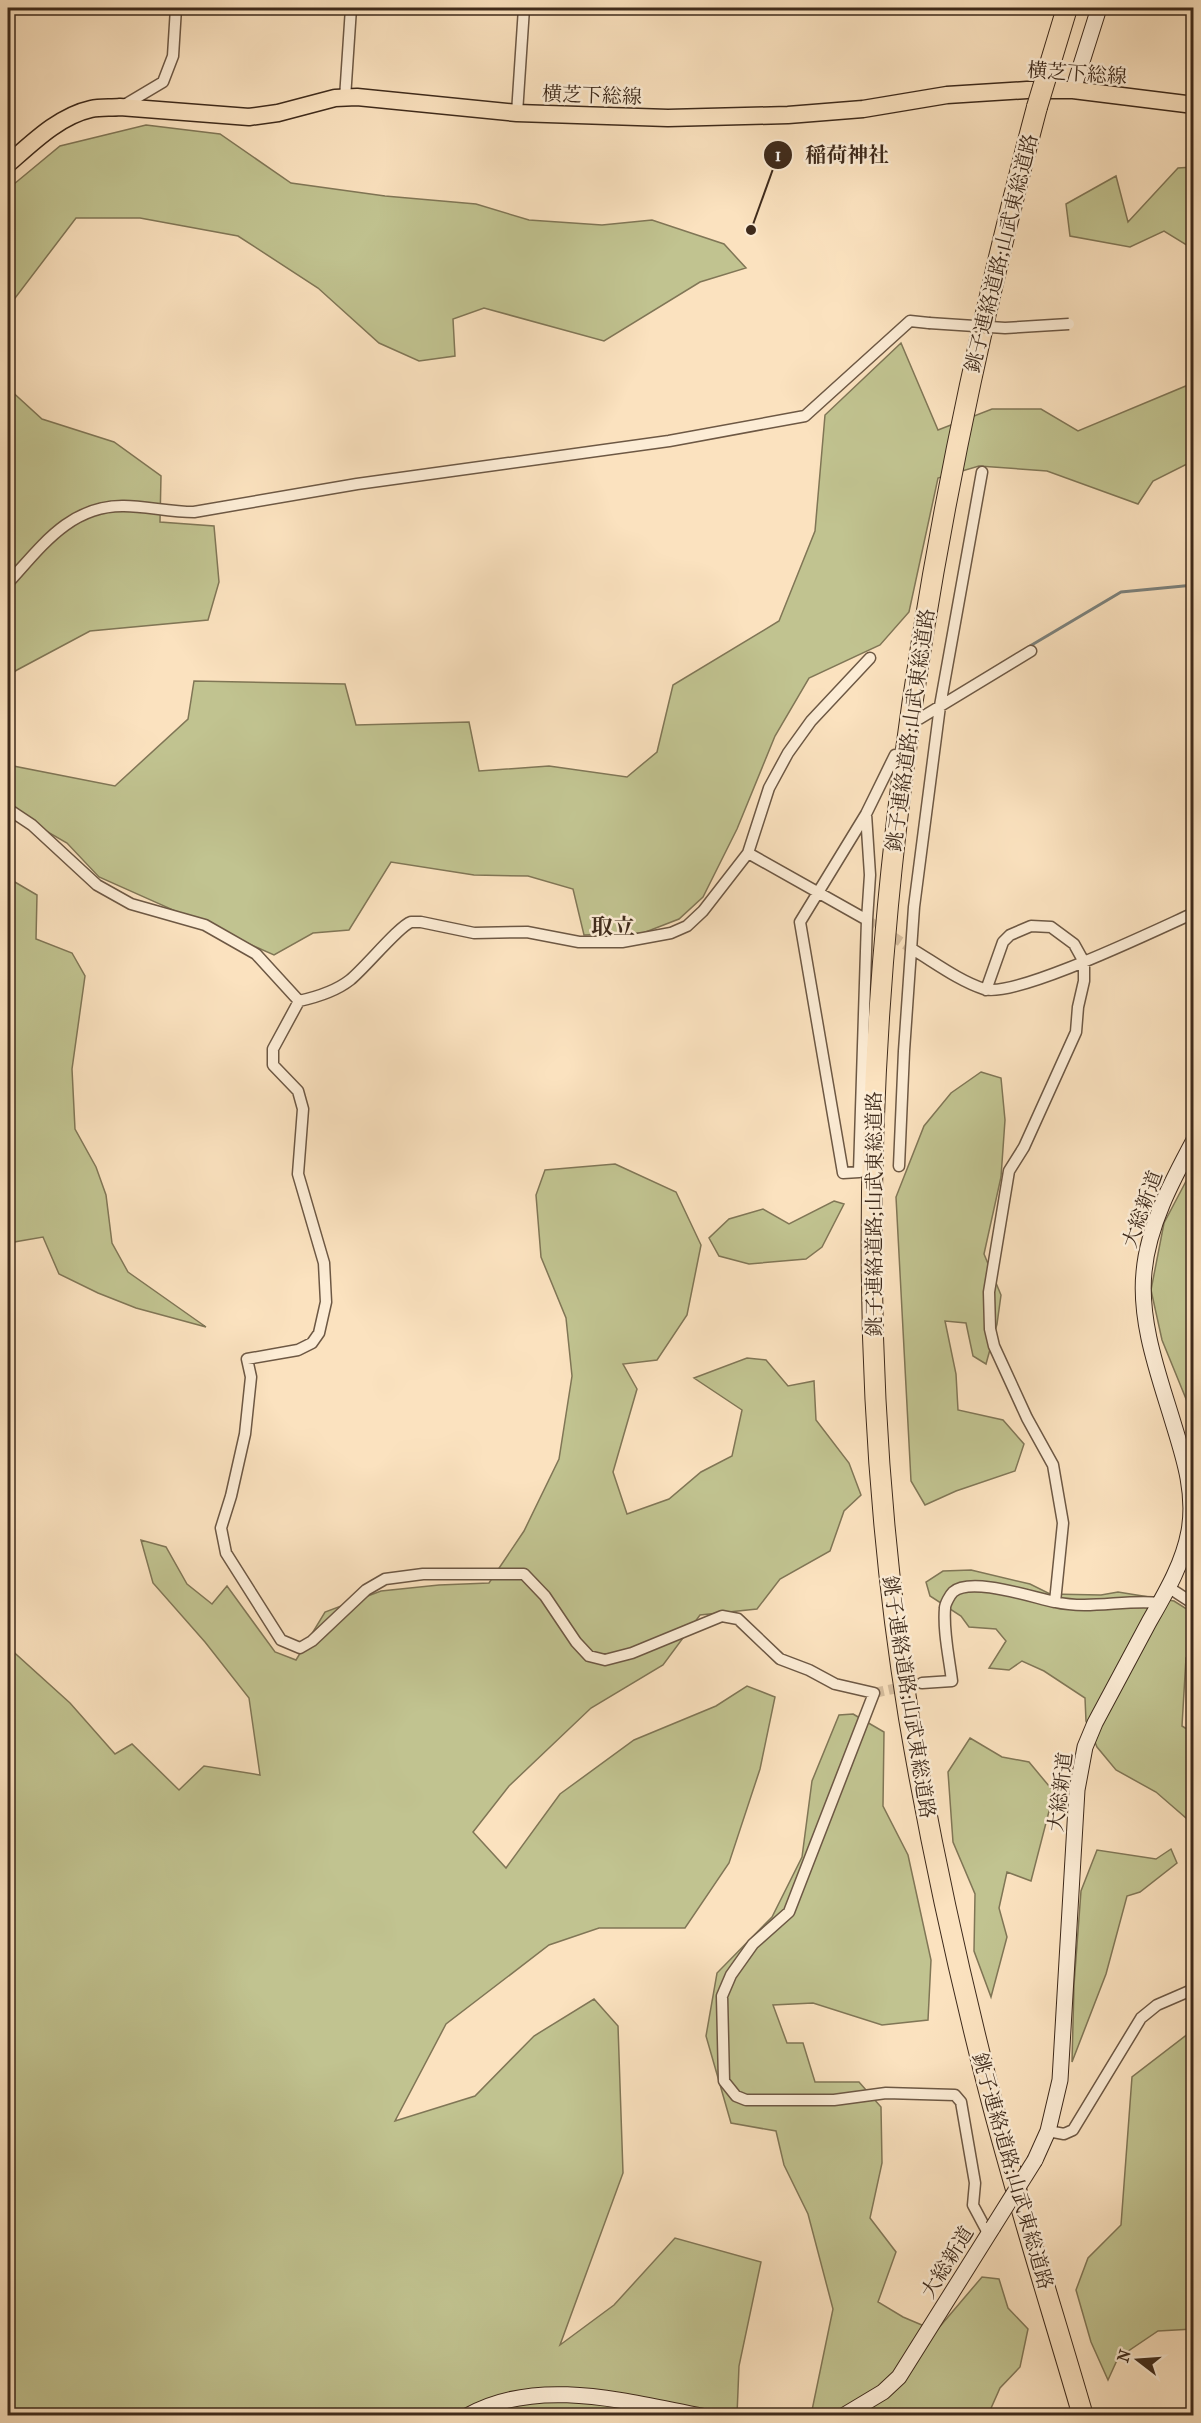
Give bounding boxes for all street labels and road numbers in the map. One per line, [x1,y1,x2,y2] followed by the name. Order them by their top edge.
[1026,59,1128,88] street label: 横芝下総線
[542,82,642,109] street label: 横芝下総線
[961,131,1042,375] street label: 銚子連絡道路;山武東総道路
[882,607,939,853] street label: 銚子連絡道路;山武東総道路
[863,1091,886,1337] street label: 銚子連絡道路;山武東総道路
[1118,1168,1167,1251] street label: 大総新道
[878,1574,939,1820] street label: 銚子連絡道路;山武東総道路
[1044,1751,1077,1833] street label: 大総新道
[968,2050,1057,2292] street label: 銚子連絡道路;山武東総道路
[916,2222,978,2302] street label: 大総新道

